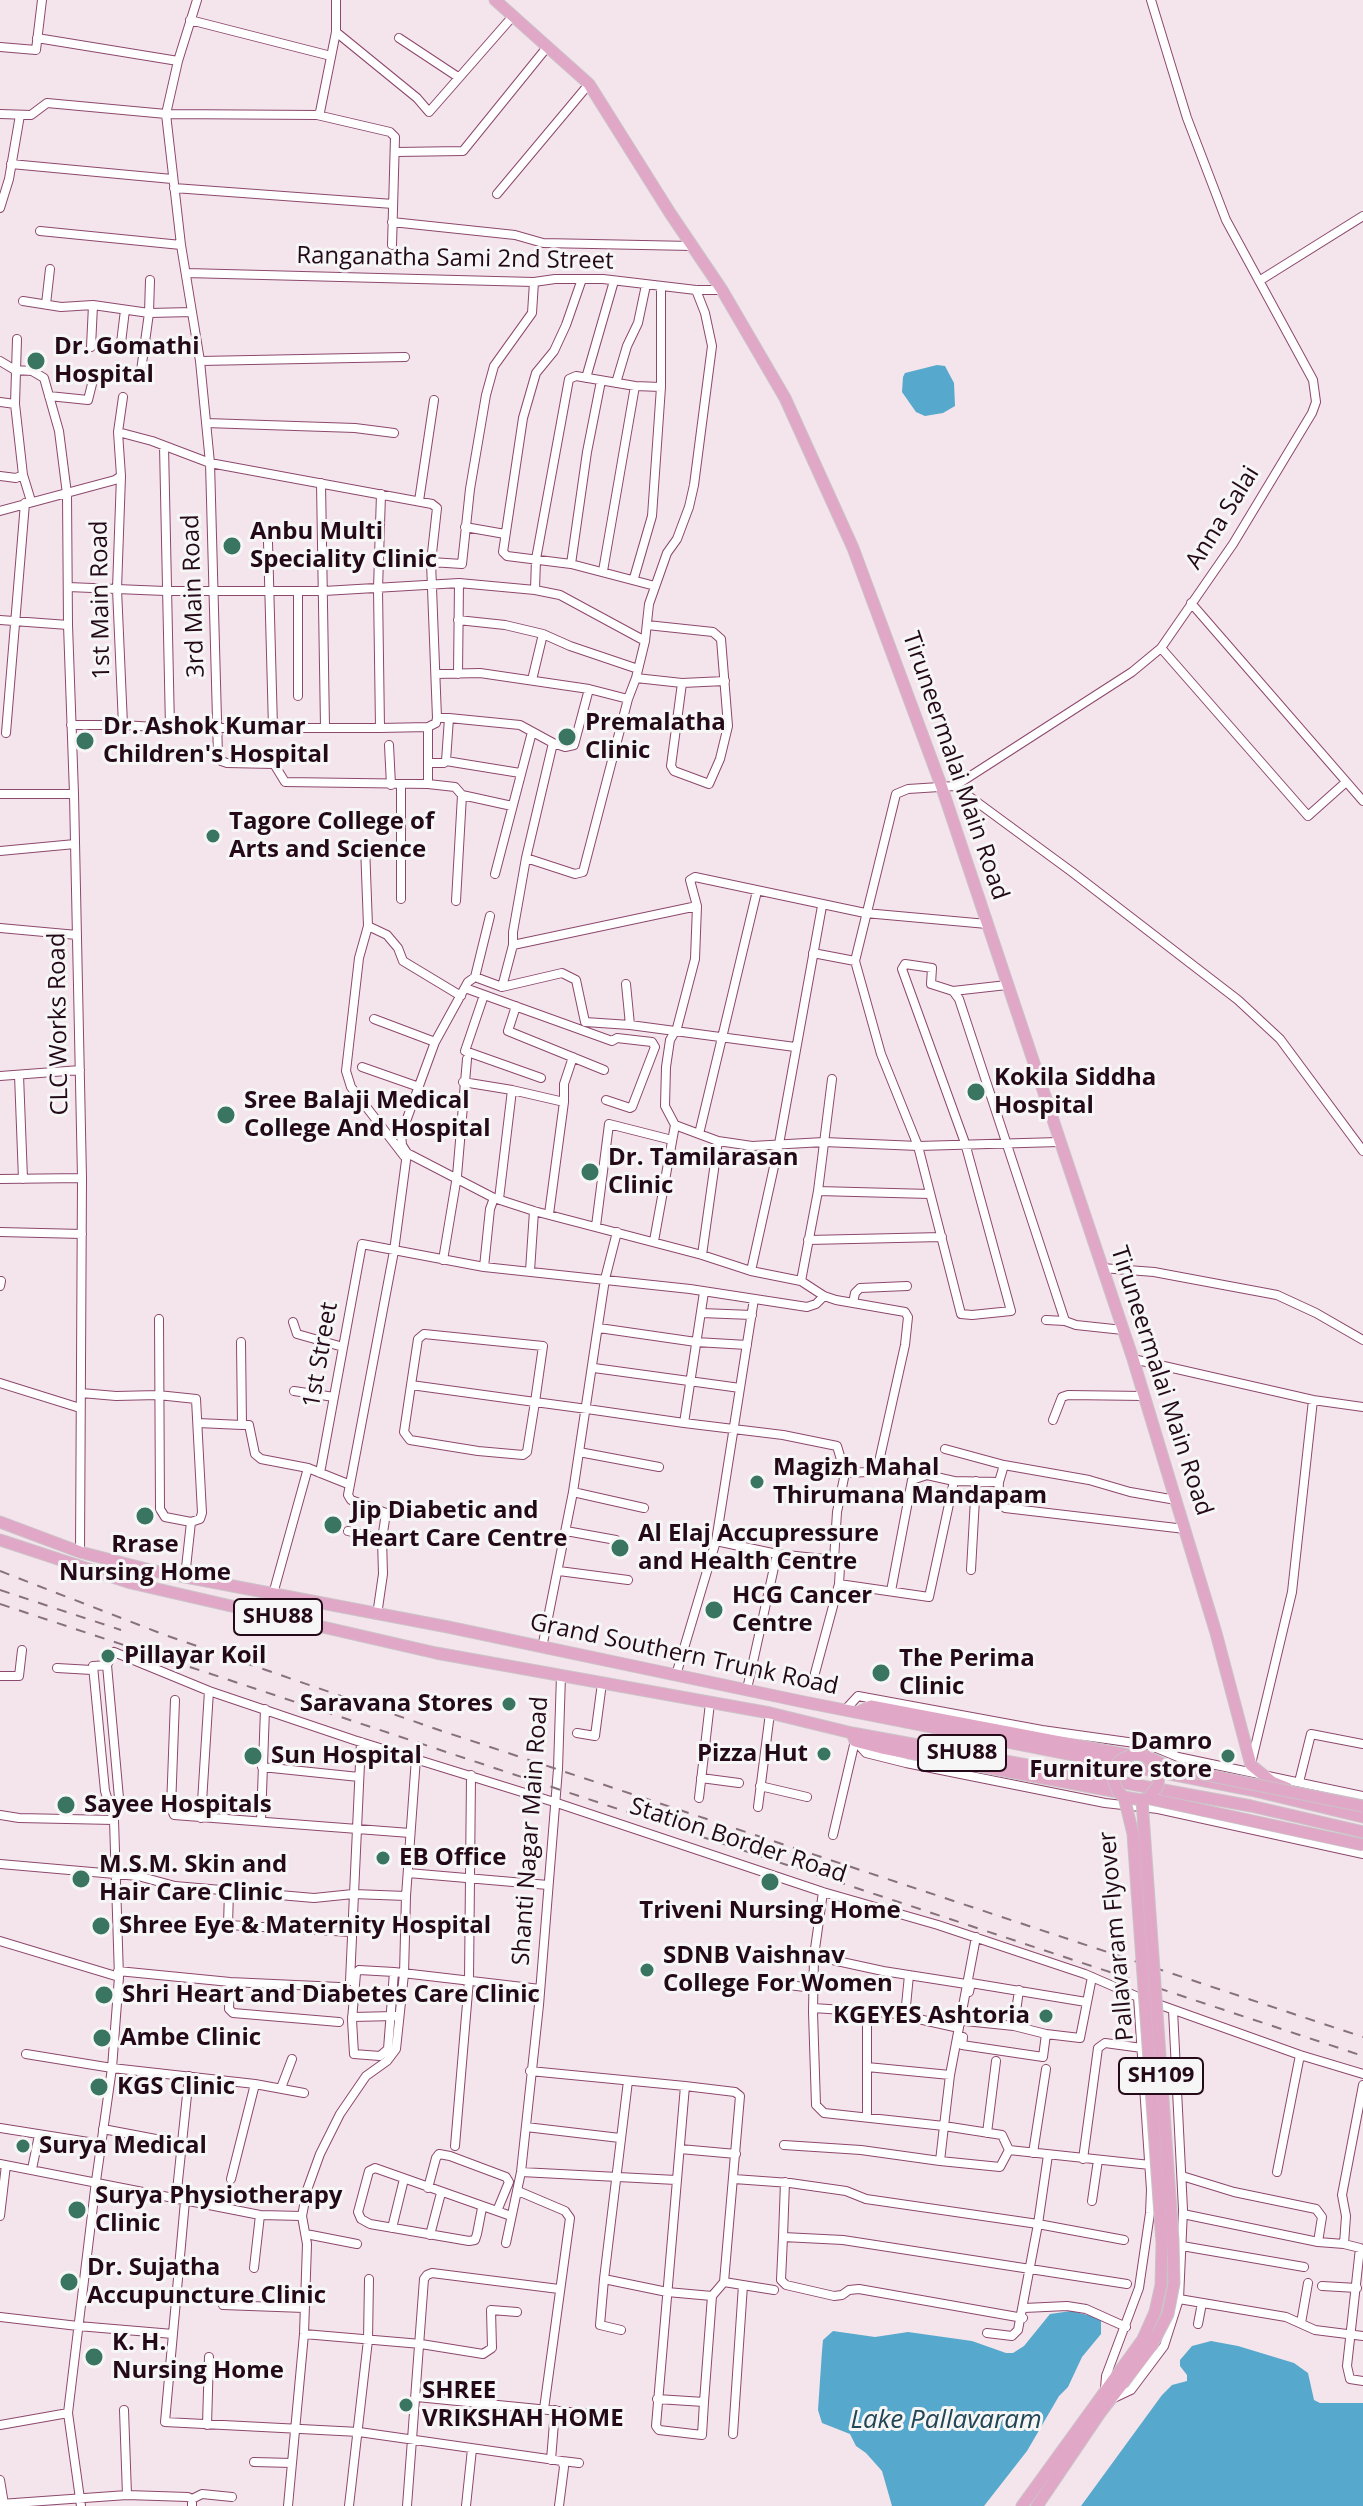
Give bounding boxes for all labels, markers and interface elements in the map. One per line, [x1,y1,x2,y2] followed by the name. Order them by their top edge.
[296,242,614,276] street label: Ranganatha Sami 2nd Street
[54,333,200,389] place label: Dr. Gomathi Hospital
[25,350,47,372] marker: Dr. Gomathi Hospital
[1180,461,1266,575] street label: Anna Salai
[177,514,211,678] street label: 3rd Main Road
[250,518,437,574] place label: Anbu Multi Speciality Clinic
[85,520,117,680] street label: 1st Main Road
[221,535,243,557] marker: Anbu Multi Speciality Clinic
[896,628,1014,904] street label: Tiruneermalai Main Road
[585,709,726,765] place label: Premalatha Clinic
[103,713,329,769] place label: Dr. Ashok Kumar Children's Hospital
[556,726,578,748] marker: Premalatha Clinic
[74,730,96,752] marker: Dr. Ashok Kumar Children's Hospital
[229,808,434,864] place label: Tagore College of Arts and Science
[204,827,222,845] marker: Tagore College of Arts and Science
[43,932,75,1116] street label: CLC Works Road
[994,1064,1156,1120] place label: Kokila Siddha Hospital
[965,1081,987,1103] marker: Kokila Siddha Hospital
[244,1087,491,1143] place label: Sree Balaji Medical College And Hospital
[215,1104,237,1126] marker: Sree Balaji Medical College And Hospital
[608,1144,798,1200] place label: Dr. Tamilarasan Clinic
[579,1161,601,1183] marker: Dr. Tamilarasan Clinic
[1104,1243,1218,1519] street label: Tiruneermalai Main Road
[298,1300,344,1410] street label: 1st Street
[773,1454,1047,1510] place label: Magizh Mahal Thirumana Mandapam
[748,1473,766,1491] marker: Magizh Mahal Thirumana Mandapam
[351,1497,567,1553] place label: Jip Diabetic and Heart Care Centre
[134,1505,156,1527] marker: Rrase Nursing Home
[322,1514,344,1536] marker: Jip Diabetic and Heart Care Centre
[638,1520,879,1576] place label: Al Elaj Accupressure and Health Centre
[59,1531,231,1587] place label: Rrase Nursing Home
[609,1537,631,1559] marker: Al Elaj Accupressure and Health Centre
[732,1582,872,1638] place label: HCG Cancer Centre
[234,1599,322,1635] road number: SHU88
[703,1599,725,1621] marker: HCG Cancer Centre
[527,1608,841,1702] street label: Grand Southern Trunk Road
[124,1642,266,1670] place label: Pillayar Koil
[899,1645,1035,1701] place label: The Perima Clinic
[99,1647,117,1665] marker: Pillayar Koil
[870,1662,892,1684] marker: The Perima Clinic
[300,1690,493,1718] place label: Saravana Stores
[500,1695,518,1713] marker: Saravana Stores
[507,1695,555,1967] street label: Shanti Nagar Main Road
[1029,1728,1212,1784] place label: Damro Furniture store
[918,1735,1006,1771] road number: SHU88
[697,1740,808,1768] place label: Pizza Hut
[271,1742,422,1770] place label: Sun Hospital
[242,1745,264,1767] marker: Sun Hospital
[815,1745,833,1763] marker: Pizza Hut
[1219,1747,1237,1765] marker: Damro Furniture store
[84,1791,272,1819] place label: Sayee Hospitals
[626,1792,850,1890] street label: Station Border Road
[55,1794,77,1816] marker: Sayee Hospitals
[1093,1830,1141,2042] street label: Pallavaram Flyover
[399,1844,506,1872] place label: EB Office
[374,1849,392,1867] marker: EB Office
[99,1851,287,1907] place label: M.S.M. Skin and Hair Care Clinic
[70,1868,92,1890] marker: M.S.M. Skin and Hair Care Clinic
[759,1871,781,1893] marker: Triveni Nursing Home
[639,1897,901,1925] place label: Triveni Nursing Home
[119,1912,491,1940] place label: Shree Eye & Maternity Hospital
[90,1915,112,1937] marker: Shree Eye & Maternity Hospital
[663,1942,893,1998] place label: SDNB Vaishnav College For Women
[638,1961,656,1979] marker: SDNB Vaishnav College For Women
[122,1981,540,2009] place label: Shri Heart and Diabetes Care Clinic
[93,1984,115,2006] marker: Shri Heart and Diabetes Care Clinic
[833,2002,1030,2030] place label: KGEYES Ashtoria
[1037,2007,1055,2025] marker: KGEYES Ashtoria
[120,2024,261,2052] place label: Ambe Clinic
[91,2027,113,2049] marker: Ambe Clinic
[1119,2058,1203,2094] road number: SH109
[117,2073,235,2101] place label: KGS Clinic
[88,2076,110,2098] marker: KGS Clinic
[39,2132,207,2160] place label: Surya Medical
[14,2137,32,2155] marker: Surya Medical
[95,2182,342,2238] place label: Surya Physiotherapy Clinic
[66,2199,88,2221] marker: Surya Physiotherapy Clinic
[87,2254,326,2310] place label: Dr. Sujatha Accupuncture Clinic
[58,2271,80,2293] marker: Dr. Sujatha Accupuncture Clinic
[112,2329,284,2385] place label: K. H. Nursing Home
[83,2346,105,2368] marker: K. H. Nursing Home
[422,2377,624,2433] place label: SHREE VRIKSHAH HOME
[397,2396,415,2414] marker: SHREE VRIKSHAH HOME
[850,2405,1042,2437] water label: Lake Pallavaram

